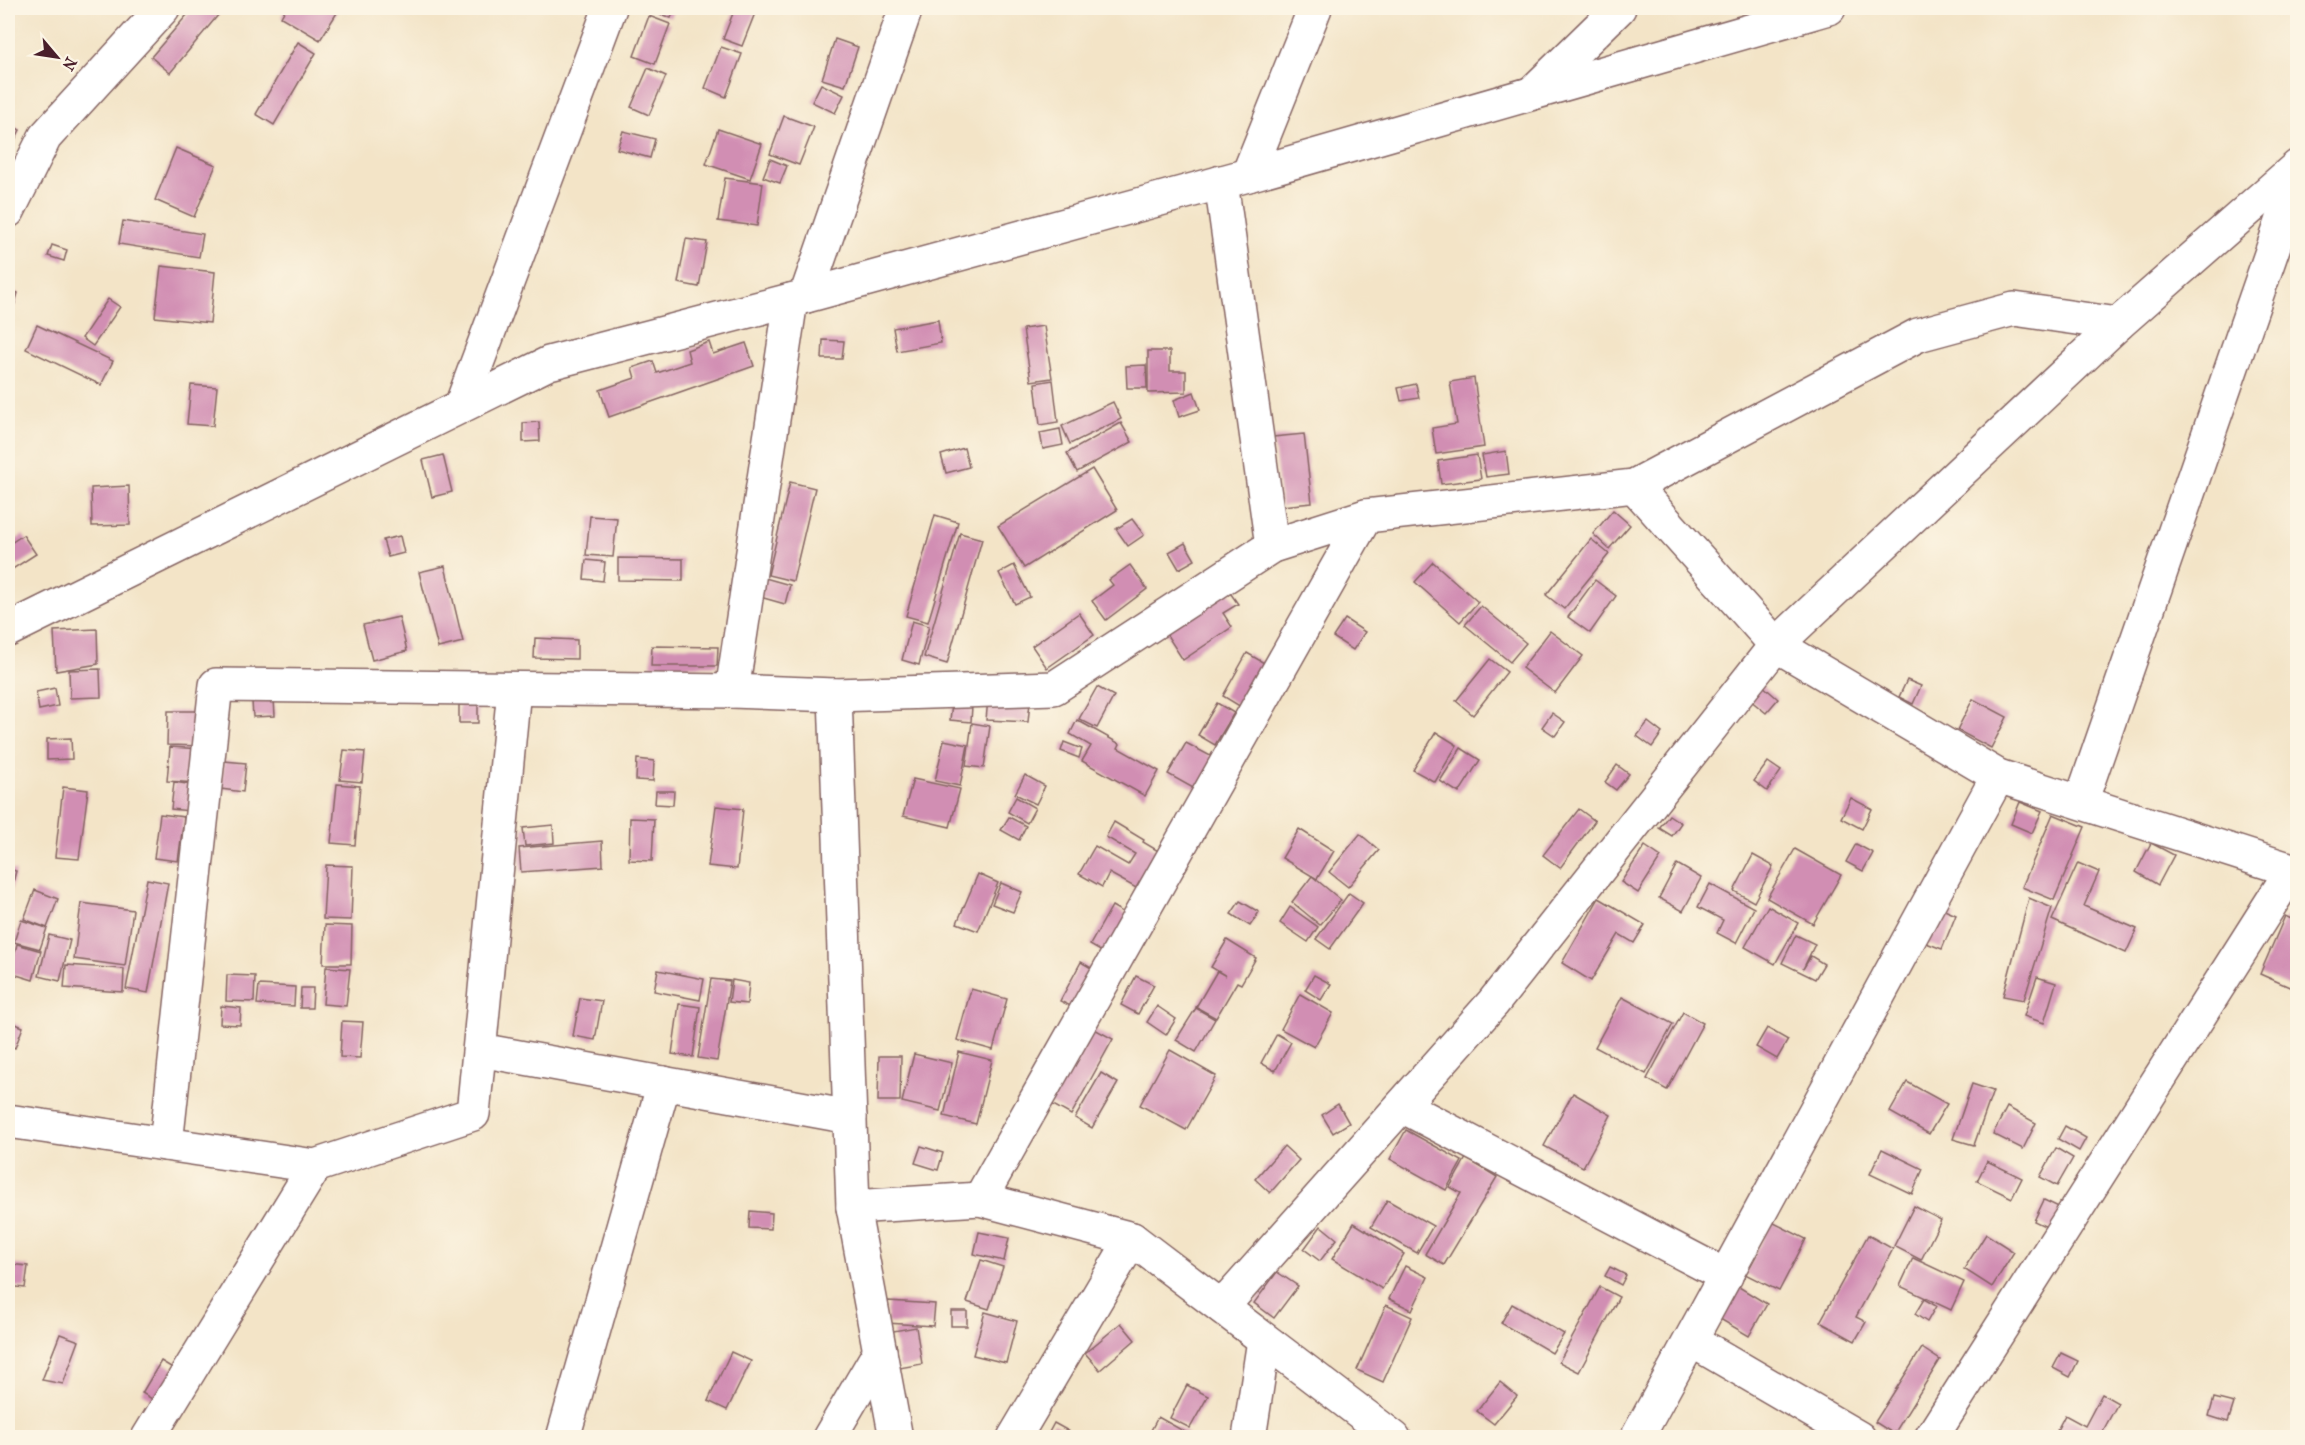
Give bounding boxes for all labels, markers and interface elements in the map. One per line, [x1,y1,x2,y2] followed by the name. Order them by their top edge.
[27,27,87,87] north arrow
[58,54,81,75] text: N

